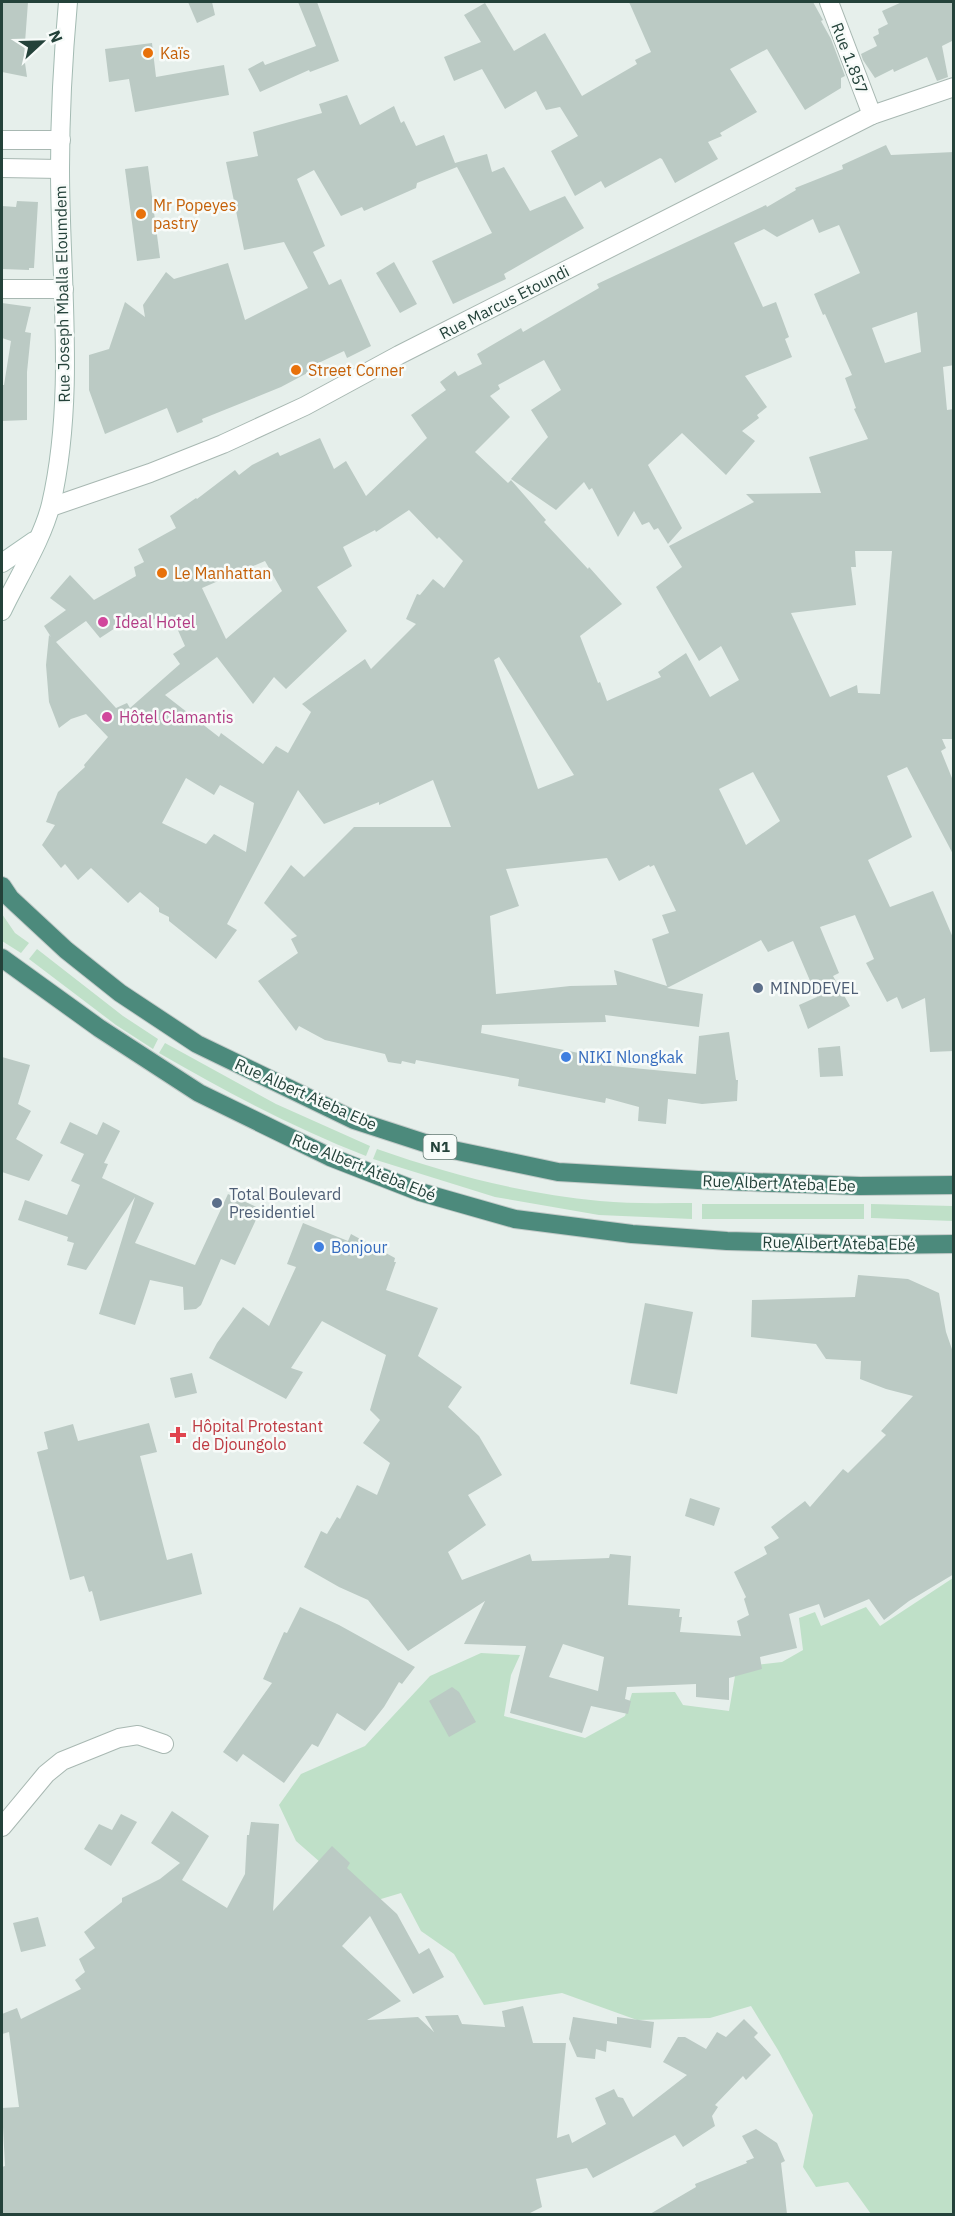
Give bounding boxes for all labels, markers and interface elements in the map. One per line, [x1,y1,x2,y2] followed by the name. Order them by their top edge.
[12,12,72,72] north arrow
[827,20,873,96] street label: Rue 1.857
[44,27,67,46] text: N
[160,43,190,63] place label: Kaïs
[141,46,155,60] marker: Kaïs
[50,185,74,403] street label: Rue Joseph Mballa Eloumdem
[153,195,236,233] place label: Mr Popeyes pastry
[134,207,148,221] marker: Mr Popeyes pastry
[436,261,572,343] street label: Rue Marcus Etoundi
[308,360,404,380] place label: Street Corner
[289,363,303,377] marker: Street Corner
[174,563,271,583] place label: Le Manhattan
[155,566,169,580] marker: Le Manhattan
[115,612,195,632] place label: Ideal Hotel
[96,615,110,629] marker: Ideal Hotel
[119,707,234,727] place label: Hôtel Clamantis
[100,710,114,724] marker: Hôtel Clamantis
[770,978,858,998] place label: MINDDEVEL
[751,981,765,995] marker: MINDDEVEL
[578,1047,684,1067] place label: NIKI Nlongkak
[559,1050,573,1064] marker: NIKI Nlongkak
[232,1054,380,1134] street label: Rue Albert Ateba Ebe
[289,1129,439,1205] street label: Rue Albert Ateba Ebé
[424,1135,456,1159] road number: N1
[702,1170,856,1196] street label: Rue Albert Ateba Ebe
[229,1184,341,1222] place label: Total Boulevard Presidentiel
[210,1196,224,1210] marker: Total Boulevard Presidentiel
[762,1232,916,1254] street label: Rue Albert Ateba Ebé
[331,1237,388,1257] place label: Bonjour
[312,1240,326,1254] marker: Bonjour
[192,1416,323,1454] place label: Hôpital Protestant de Djoungolo
[169,1426,187,1444] marker: Hôpital Protestant de Djoungolo

